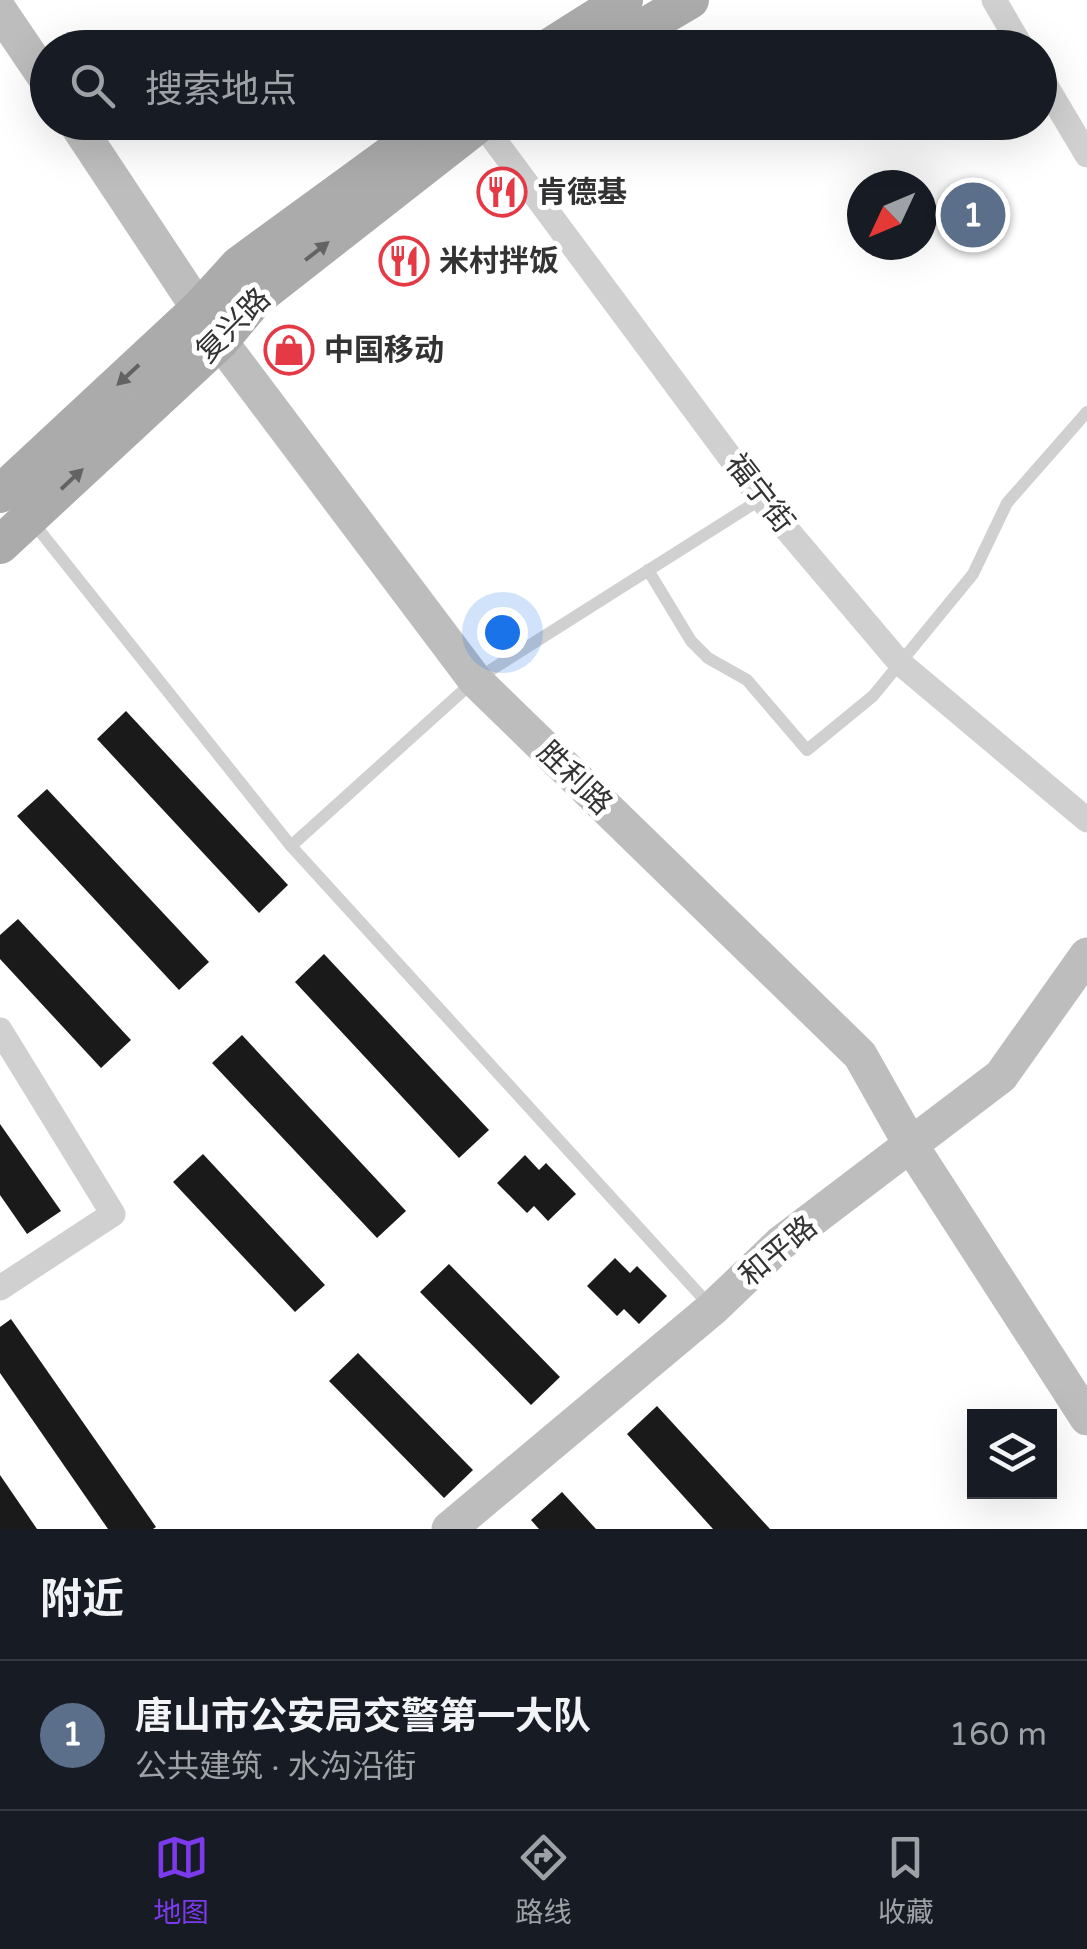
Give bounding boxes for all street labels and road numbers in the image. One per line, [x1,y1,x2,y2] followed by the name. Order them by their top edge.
[188,280,278,370] street label: 复兴路
[717,446,802,540] street label: 福宁街
[529,734,620,823] street label: 胜利路
[732,1208,825,1294] street label: 和平路

